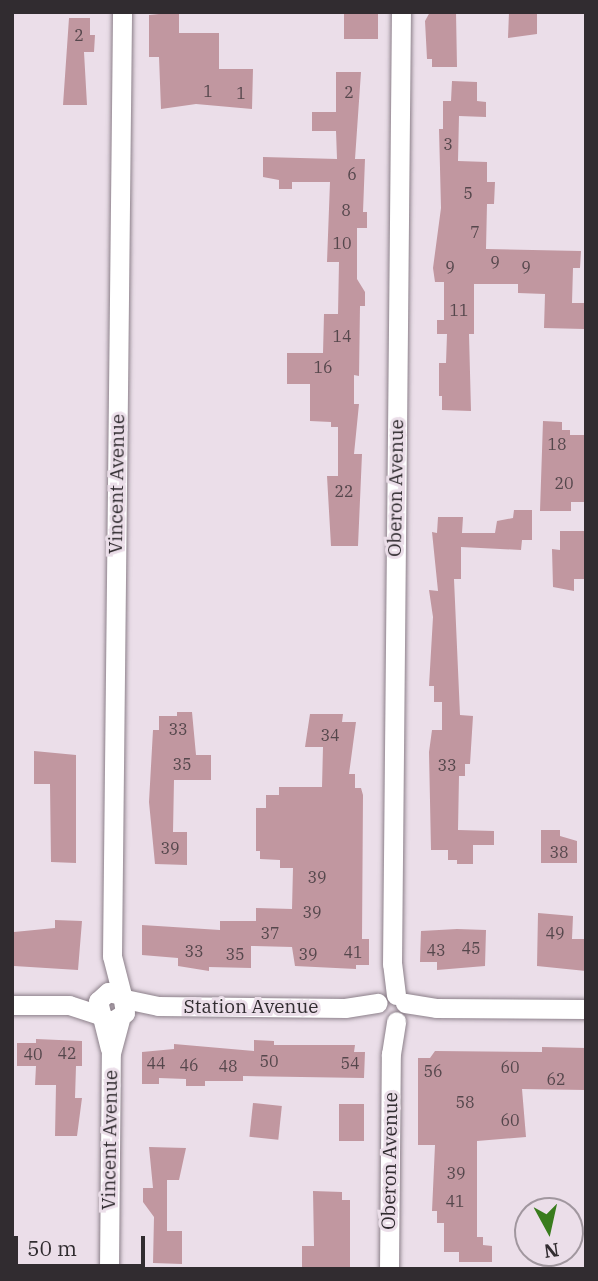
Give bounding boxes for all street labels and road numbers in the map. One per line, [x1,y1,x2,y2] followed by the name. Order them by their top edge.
[104,414,130,554] street label: Vincent Avenue
[383,419,409,557] street label: Oberon Avenue
[184,996,318,1018] street label: Station Avenue
[97,1070,123,1210] street label: Vincent Avenue
[377,1092,403,1230] street label: Oberon Avenue

